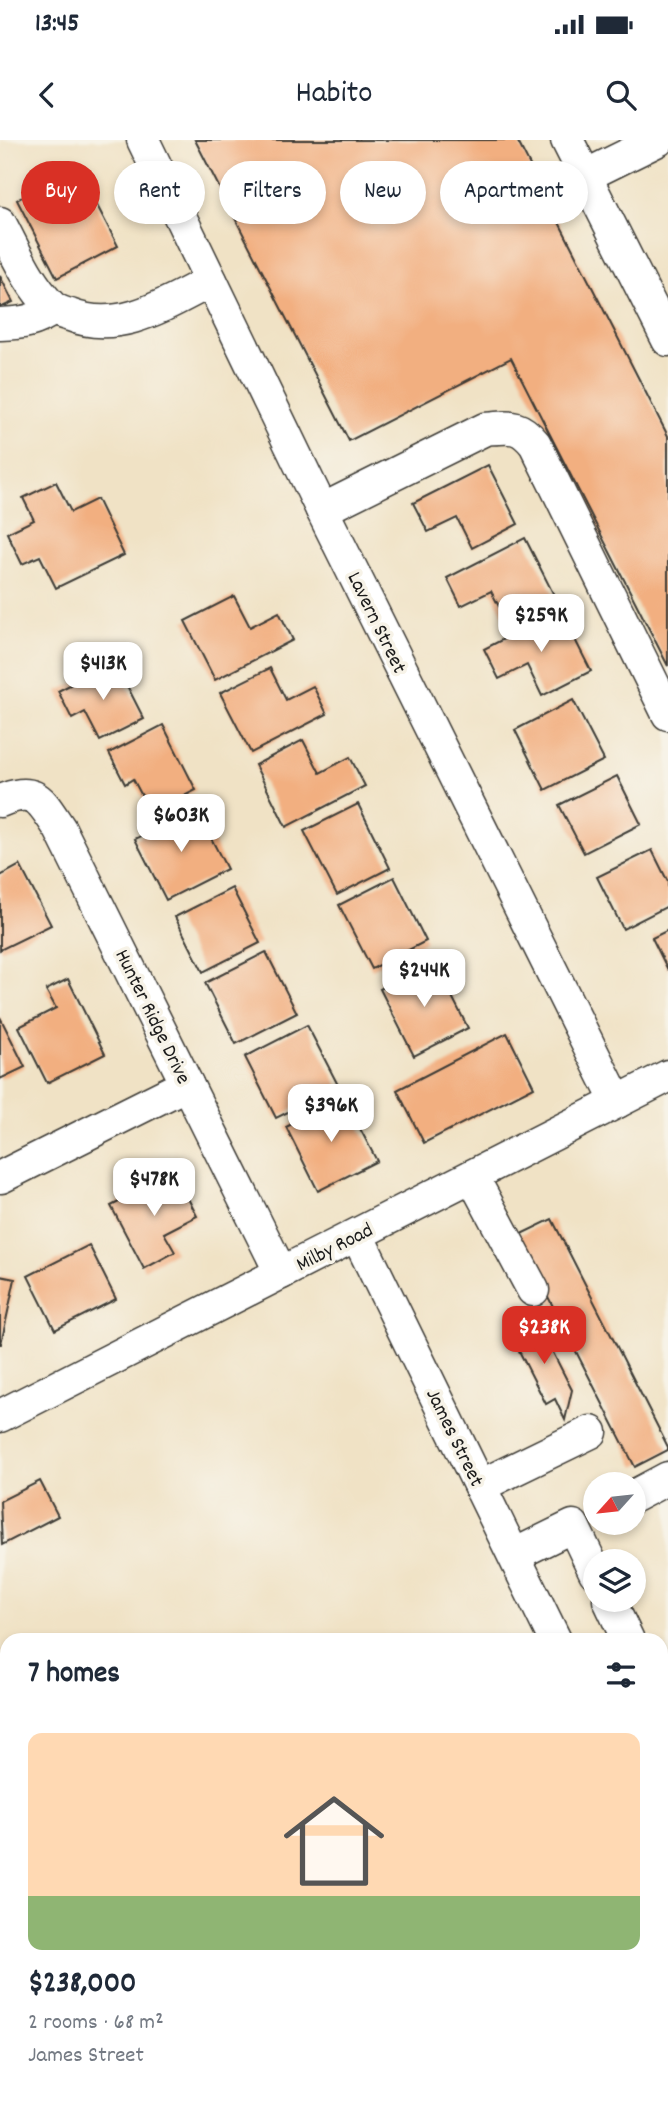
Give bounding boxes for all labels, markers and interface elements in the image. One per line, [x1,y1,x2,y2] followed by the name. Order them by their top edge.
[35,6,79,43] text: 13:45
[295,72,373,118] text: Habito
[28,76,66,114] icon: back
[602,76,640,114] icon: search
[21,161,100,224] chip: Buy
[114,161,205,224] chip: Rent
[219,161,326,224] chip: Filters
[340,161,426,224] chip: New
[440,161,588,224] chip: Apartment
[338,567,413,679] street label: Lavern Street
[492,594,590,654] pin: $259K
[514,600,568,633] text: $259K
[54,643,152,702] pin: $413K
[79,648,127,681] text: $413K
[132,794,230,854] pin: $603K
[153,800,209,833] text: $603K
[106,945,197,1090] street label: Hunter Ridge Drive
[375,950,473,1009] pin: $244K
[398,955,450,988] text: $244K
[282,1084,380,1144] pin: $396K
[304,1090,358,1123] text: $396K
[105,1158,203,1218] pin: $478K
[129,1164,179,1197] text: $478K
[292,1217,379,1281] street label: Milby Road
[495,1306,593,1366] pin: $238K
[518,1312,570,1345] text: $238K
[417,1384,490,1493] street label: James Street
[583,1472,646,1535] north arrow
[583,1472,646,1612] map controls
[583,1549,646,1612] button: layers
[28,1654,120,1697] text: 7 homes
[602,1656,640,1694] icon: filters
[271,1778,397,1904] icon: home
[28,1964,136,2007] text: $238,000
[28,2007,164,2040] text: 2 rooms · 68 m²
[28,2040,144,2073] text: James Street

